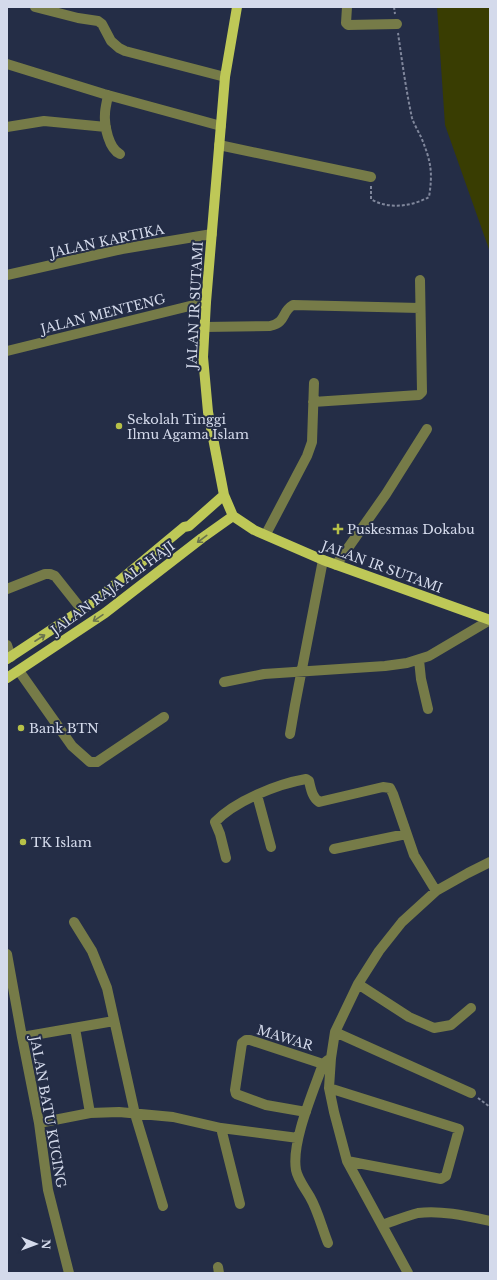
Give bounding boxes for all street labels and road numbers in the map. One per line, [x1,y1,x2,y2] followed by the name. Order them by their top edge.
[47,220,166,262] street label: JALAN KARTIKA
[183,241,207,371] street label: JALAN IR SUTAMI
[37,290,167,338] street label: JALAN MENTENG
[46,537,178,640] street label: JALAN RAJA ALI HAJI
[317,537,445,597] street label: JALAN IR SUTAMI
[255,1021,316,1055] street label: MAWAR
[26,1033,70,1189] street label: JALAN BATU KUCING

